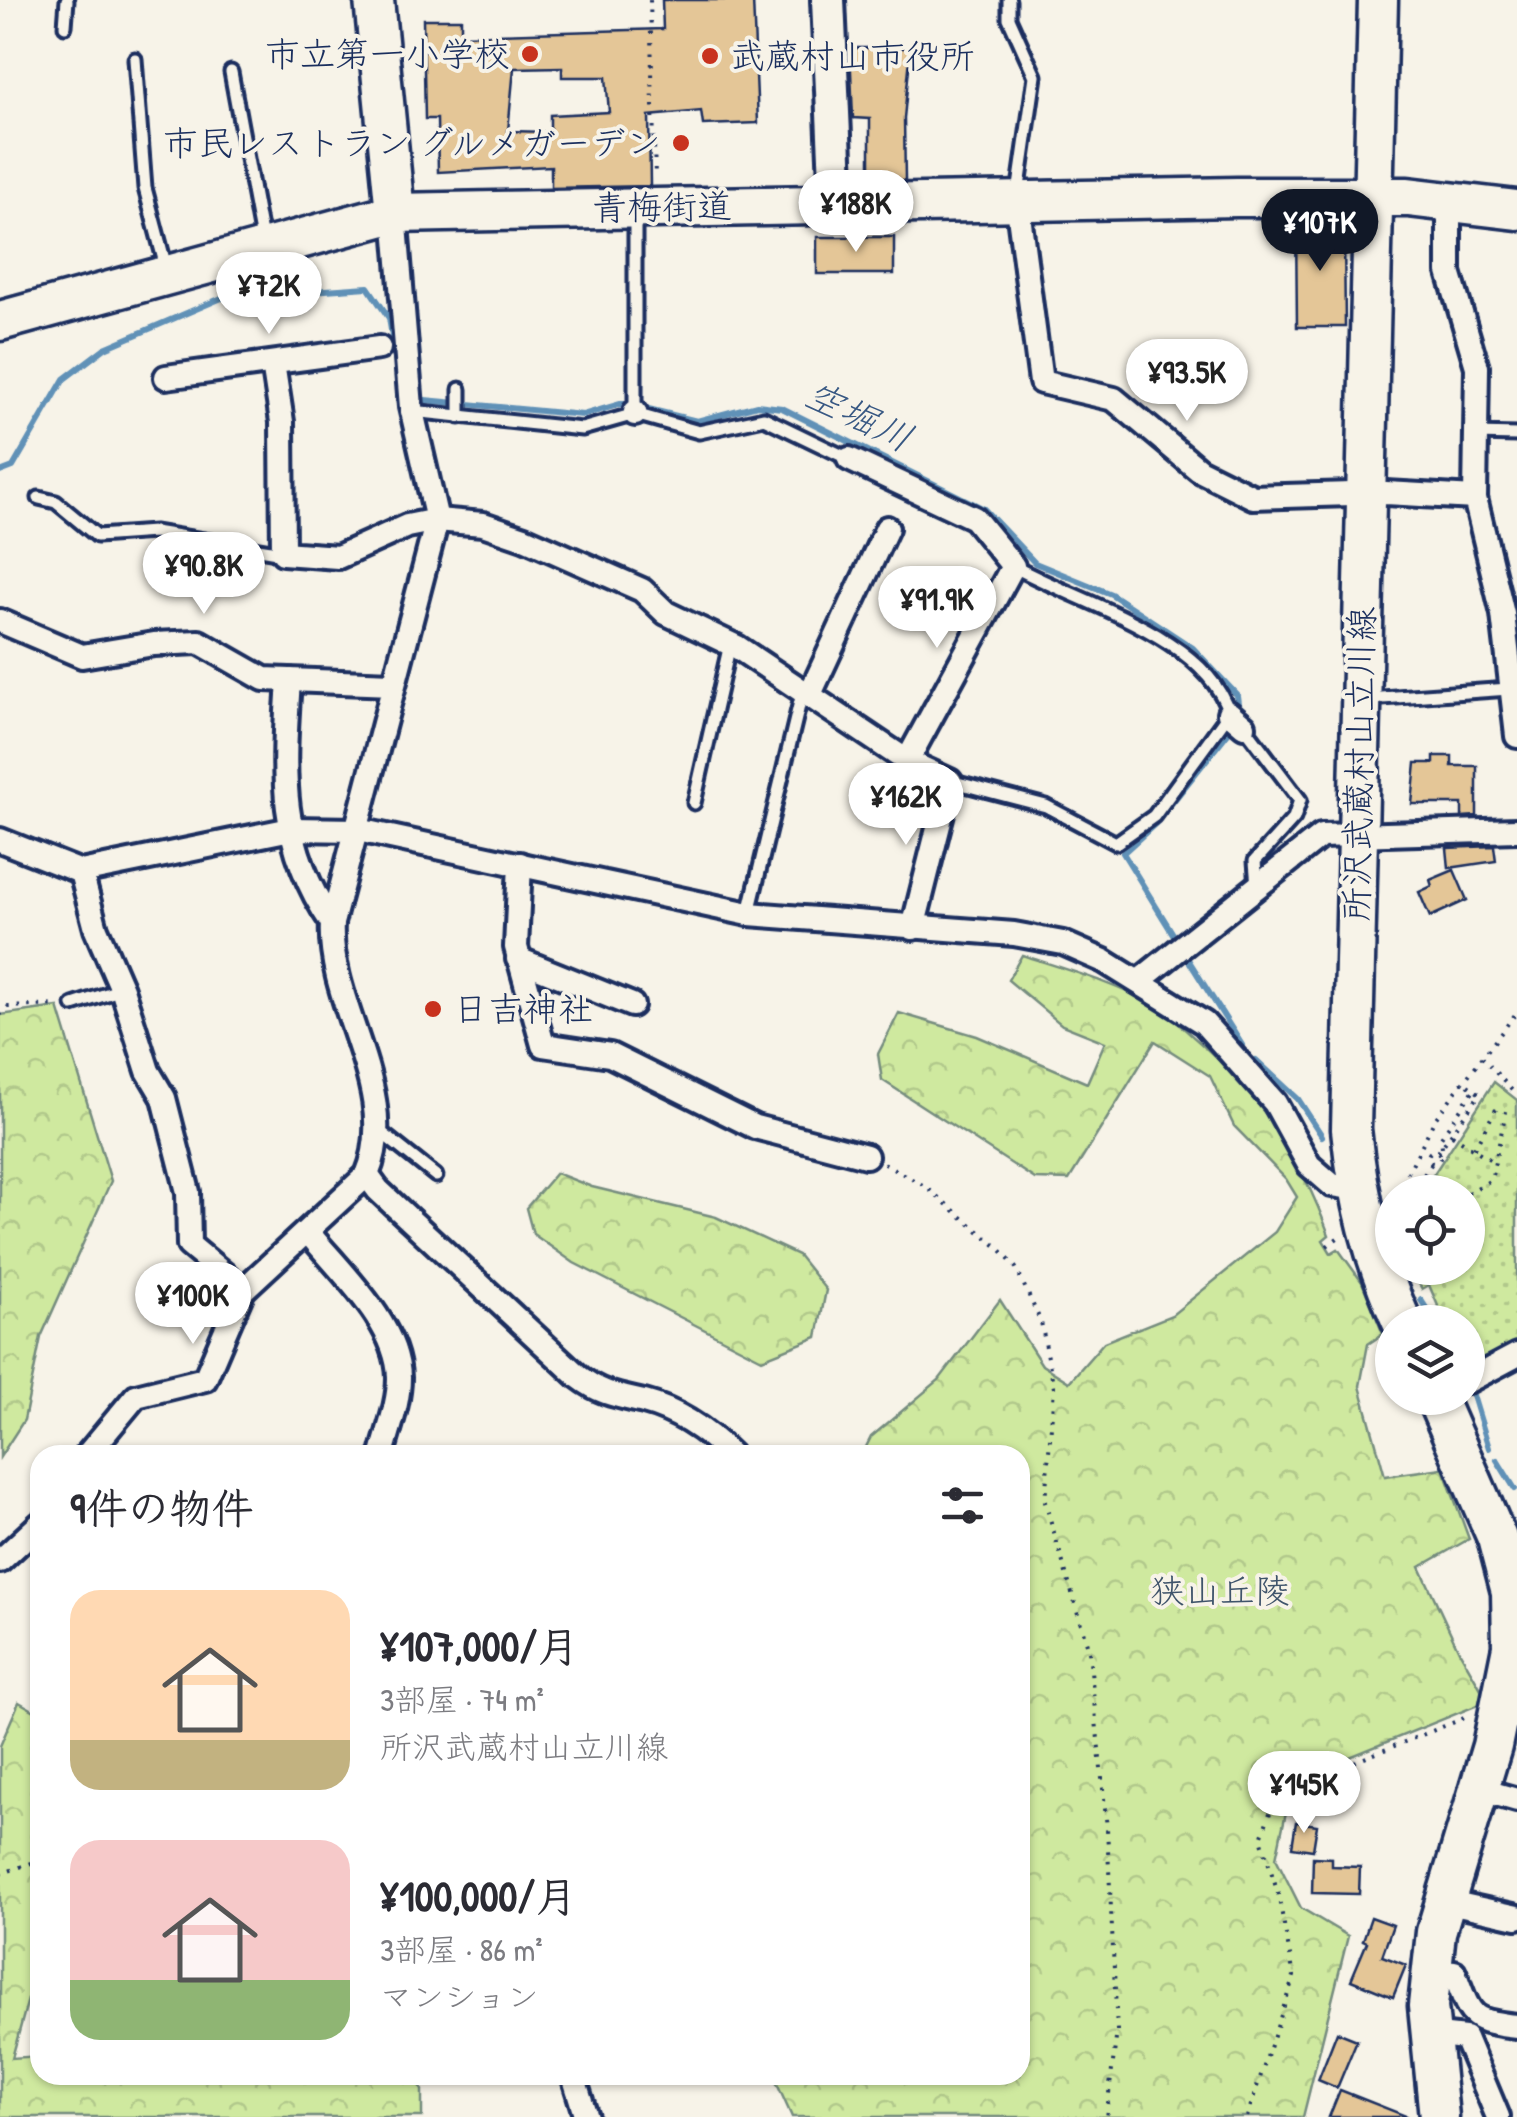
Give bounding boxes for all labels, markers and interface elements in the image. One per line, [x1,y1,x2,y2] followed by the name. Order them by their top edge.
[265,30,510,77] place label: 市立第一小学校
[730,32,975,79] place label: 武蔵村山市役所
[519,43,541,65] marker: 市立第一小学校
[699,45,721,67] marker: 武蔵村山市役所
[163,119,661,166] place label: 市民レストラン グルメガーデン
[670,132,692,154] marker: 市民レストラン グルメガーデン
[786,170,926,255] pin: ¥188K
[821,181,891,224] text: ¥188K
[592,182,732,231] street label: 青梅街道
[1250,189,1390,274] pin: ¥107K
[1283,200,1357,243] text: ¥107K
[210,252,328,337] pin: ¥72K
[238,263,300,306] text: ¥72K
[1106,339,1268,424] pin: ¥93.5K
[1148,350,1226,393] text: ¥93.5K
[797,367,922,463] water label: 空堀川
[123,532,285,617] pin: ¥90.8K
[165,543,243,586] text: ¥90.8K
[856,566,1018,651] pin: ¥91.9K
[900,577,974,620] text: ¥91.9K
[1332,606,1385,922] street label: 所沢武蔵村山立川線
[836,763,976,848] pin: ¥162K
[871,774,941,817] text: ¥162K
[453,985,593,1032] place label: 日吉神社
[422,998,444,1020] marker: 日吉神社
[1375,1175,1485,1415] map controls
[1375,1175,1485,1285] button: locate
[123,1262,263,1347] pin: ¥100K
[157,1273,229,1316] text: ¥100K
[1375,1305,1485,1415] button: layers
[935,1478,990,1533] icon: filters
[70,1479,253,1536] text: 9件の物件
[1150,1567,1290,1614] park label: 狭山丘陵
[380,1617,579,1674] text: ¥107,000/月
[150,1630,270,1750] icon: home
[380,1678,544,1721] text: 3部屋 · 74 m²
[380,1725,668,1768] text: 所沢武蔵村山立川線
[1234,1751,1374,1836] pin: ¥145K
[1270,1762,1338,1805] text: ¥145K
[380,1867,577,1924] text: ¥100,000/月
[150,1880,270,2000] icon: home
[380,1928,543,1971] text: 3部屋 · 86 m²
[380,1975,539,2018] text: マンション

